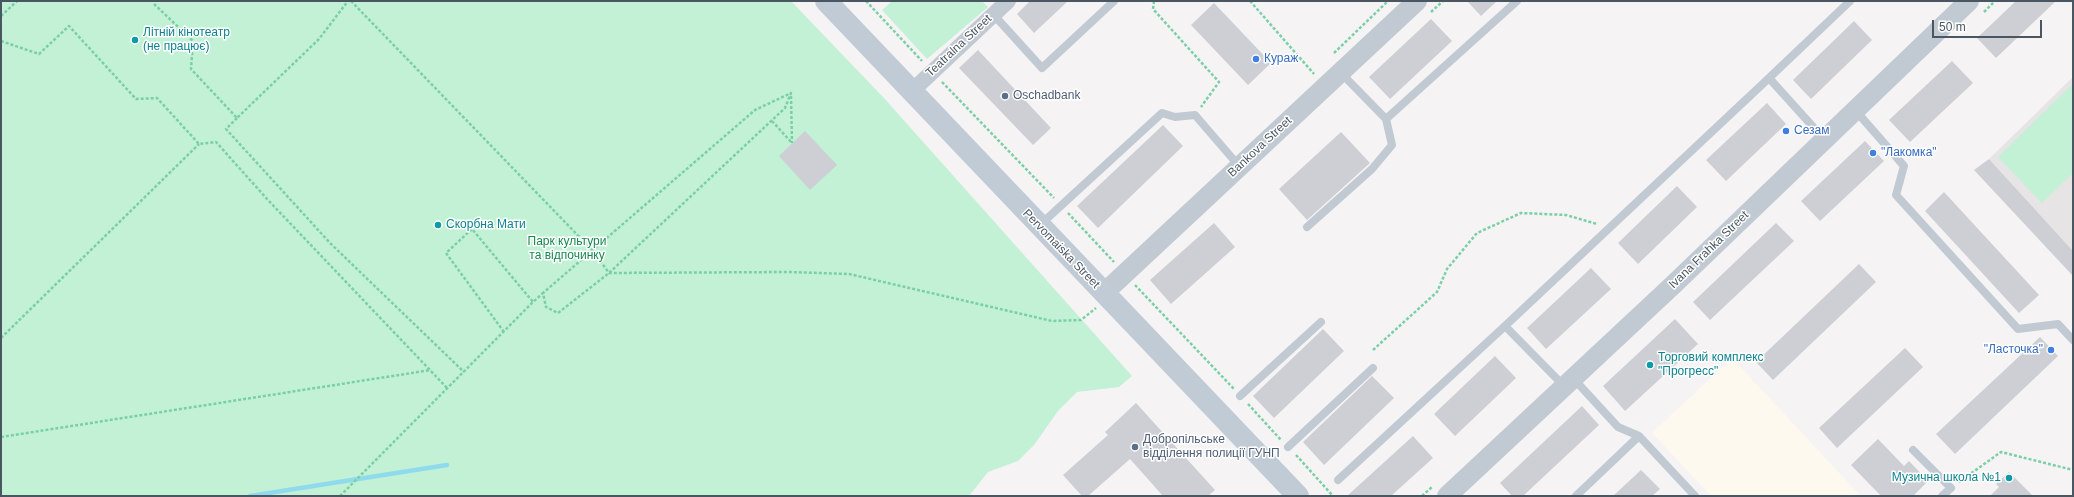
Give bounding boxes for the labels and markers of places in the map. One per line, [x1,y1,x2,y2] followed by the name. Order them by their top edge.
[143,26,230,54] place label: Літній кінотеатр (не працює)
[130,35,140,45] marker: Літній кінотеатр (не працює)
[1264,52,1298,66] place label: Кураж
[1251,54,1261,64] marker: Кураж
[1013,89,1080,103] place label: Oschadbank
[1000,91,1010,101] marker: Oschadbank
[1794,124,1830,138] place label: Сезам
[1781,126,1791,136] marker: Сезам
[1881,146,1937,160] place label: "Лакомка"
[1868,148,1878,158] marker: "Лакомка"
[446,218,526,232] place label: Скорбна Мати
[433,220,443,230] marker: Скорбна Мати
[1984,343,2043,357] place label: "Ласточка"
[2046,345,2056,355] marker: "Ласточка"
[1658,351,1764,379] place label: Торговий комплекс "Прогресс"
[1645,360,1655,370] marker: Торговий комплекс "Прогресс"
[1143,433,1280,461] place label: Добропільське відділення полиції ГУНП
[1130,442,1140,452] marker: Добропільське відділення полиції ГУНП
[1892,471,2001,485] place label: Музична школа №1
[2004,473,2014,483] marker: Музична школа №1

